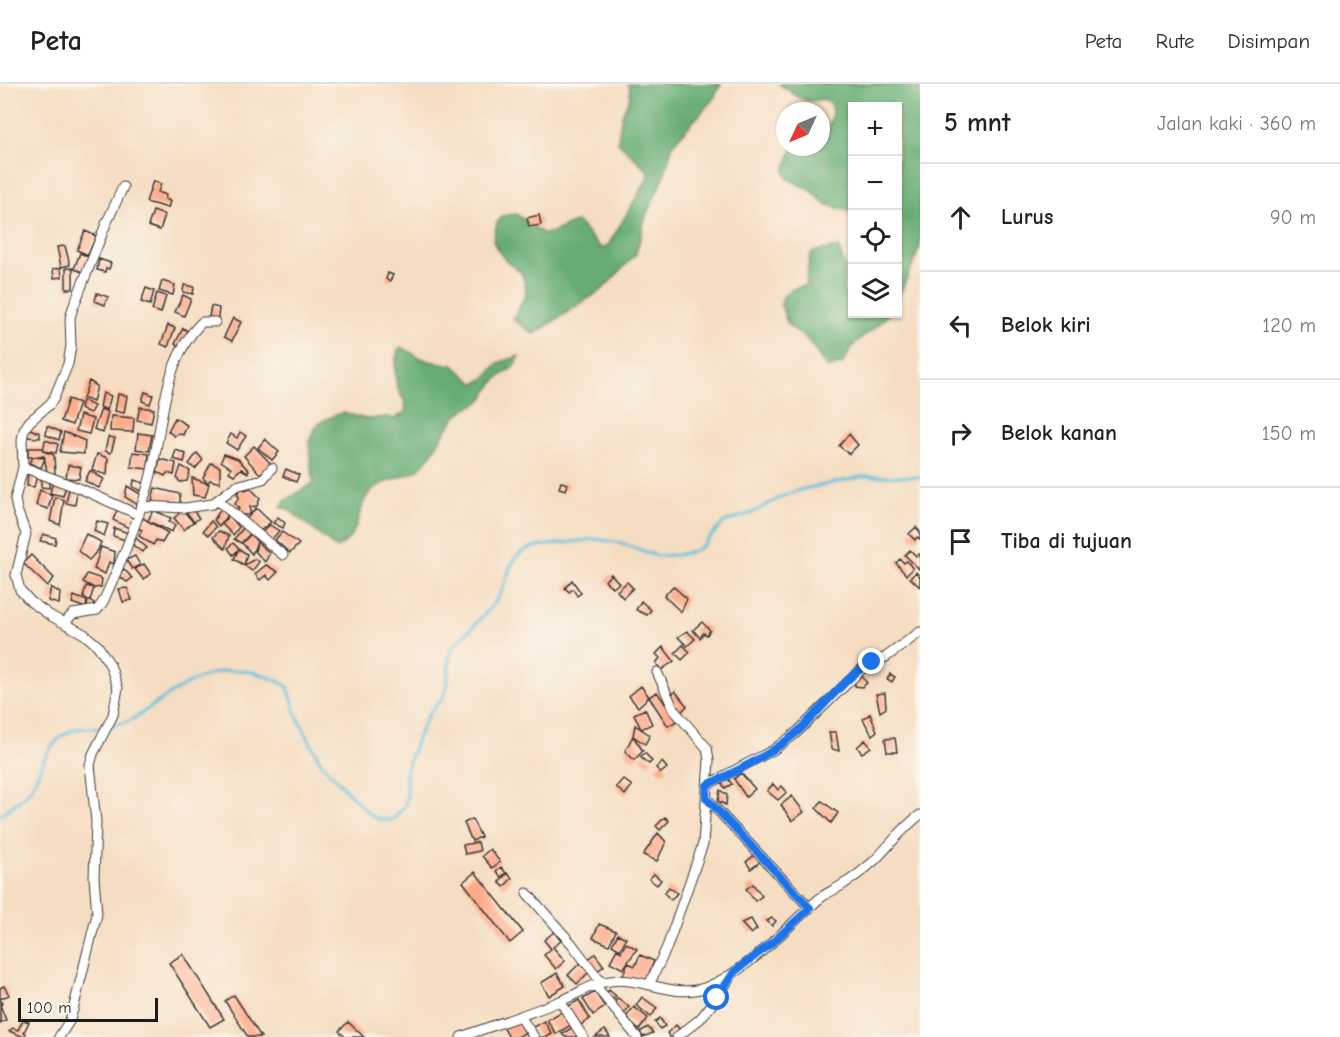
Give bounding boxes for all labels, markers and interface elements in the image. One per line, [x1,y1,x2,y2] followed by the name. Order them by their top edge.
[30,25,82,57] text: Peta
[1085,29,1122,53] text: Peta
[1155,29,1195,53] text: Rute
[1228,29,1310,53] text: Disimpan
[776,102,830,156] north arrow
[848,102,902,318] map controls
[848,102,902,156] button: +
[944,108,1010,138] text: 5 mnt
[1157,112,1316,135] text: Jalan kaki · 360 m
[848,156,902,210] button: −
[944,201,977,234] icon: ahead
[1001,204,1053,230] text: Lurus
[1270,206,1316,229] text: 90 m
[848,210,902,264] button: locate
[848,264,902,318] button: layers
[944,309,977,342] icon: left
[1001,312,1091,338] text: Belok kiri
[1262,314,1316,337] text: 120 m
[944,417,977,450] icon: right
[1001,420,1117,446] text: Belok kanan
[1262,422,1316,445] text: 150 m
[944,525,977,558] icon: arrive
[1001,528,1132,554] text: Tiba di tujuan
[858,648,884,674] route end
[703,984,729,1010] route start
[18,995,158,1022] scale bar
[27,999,71,1017] text: 100 m

